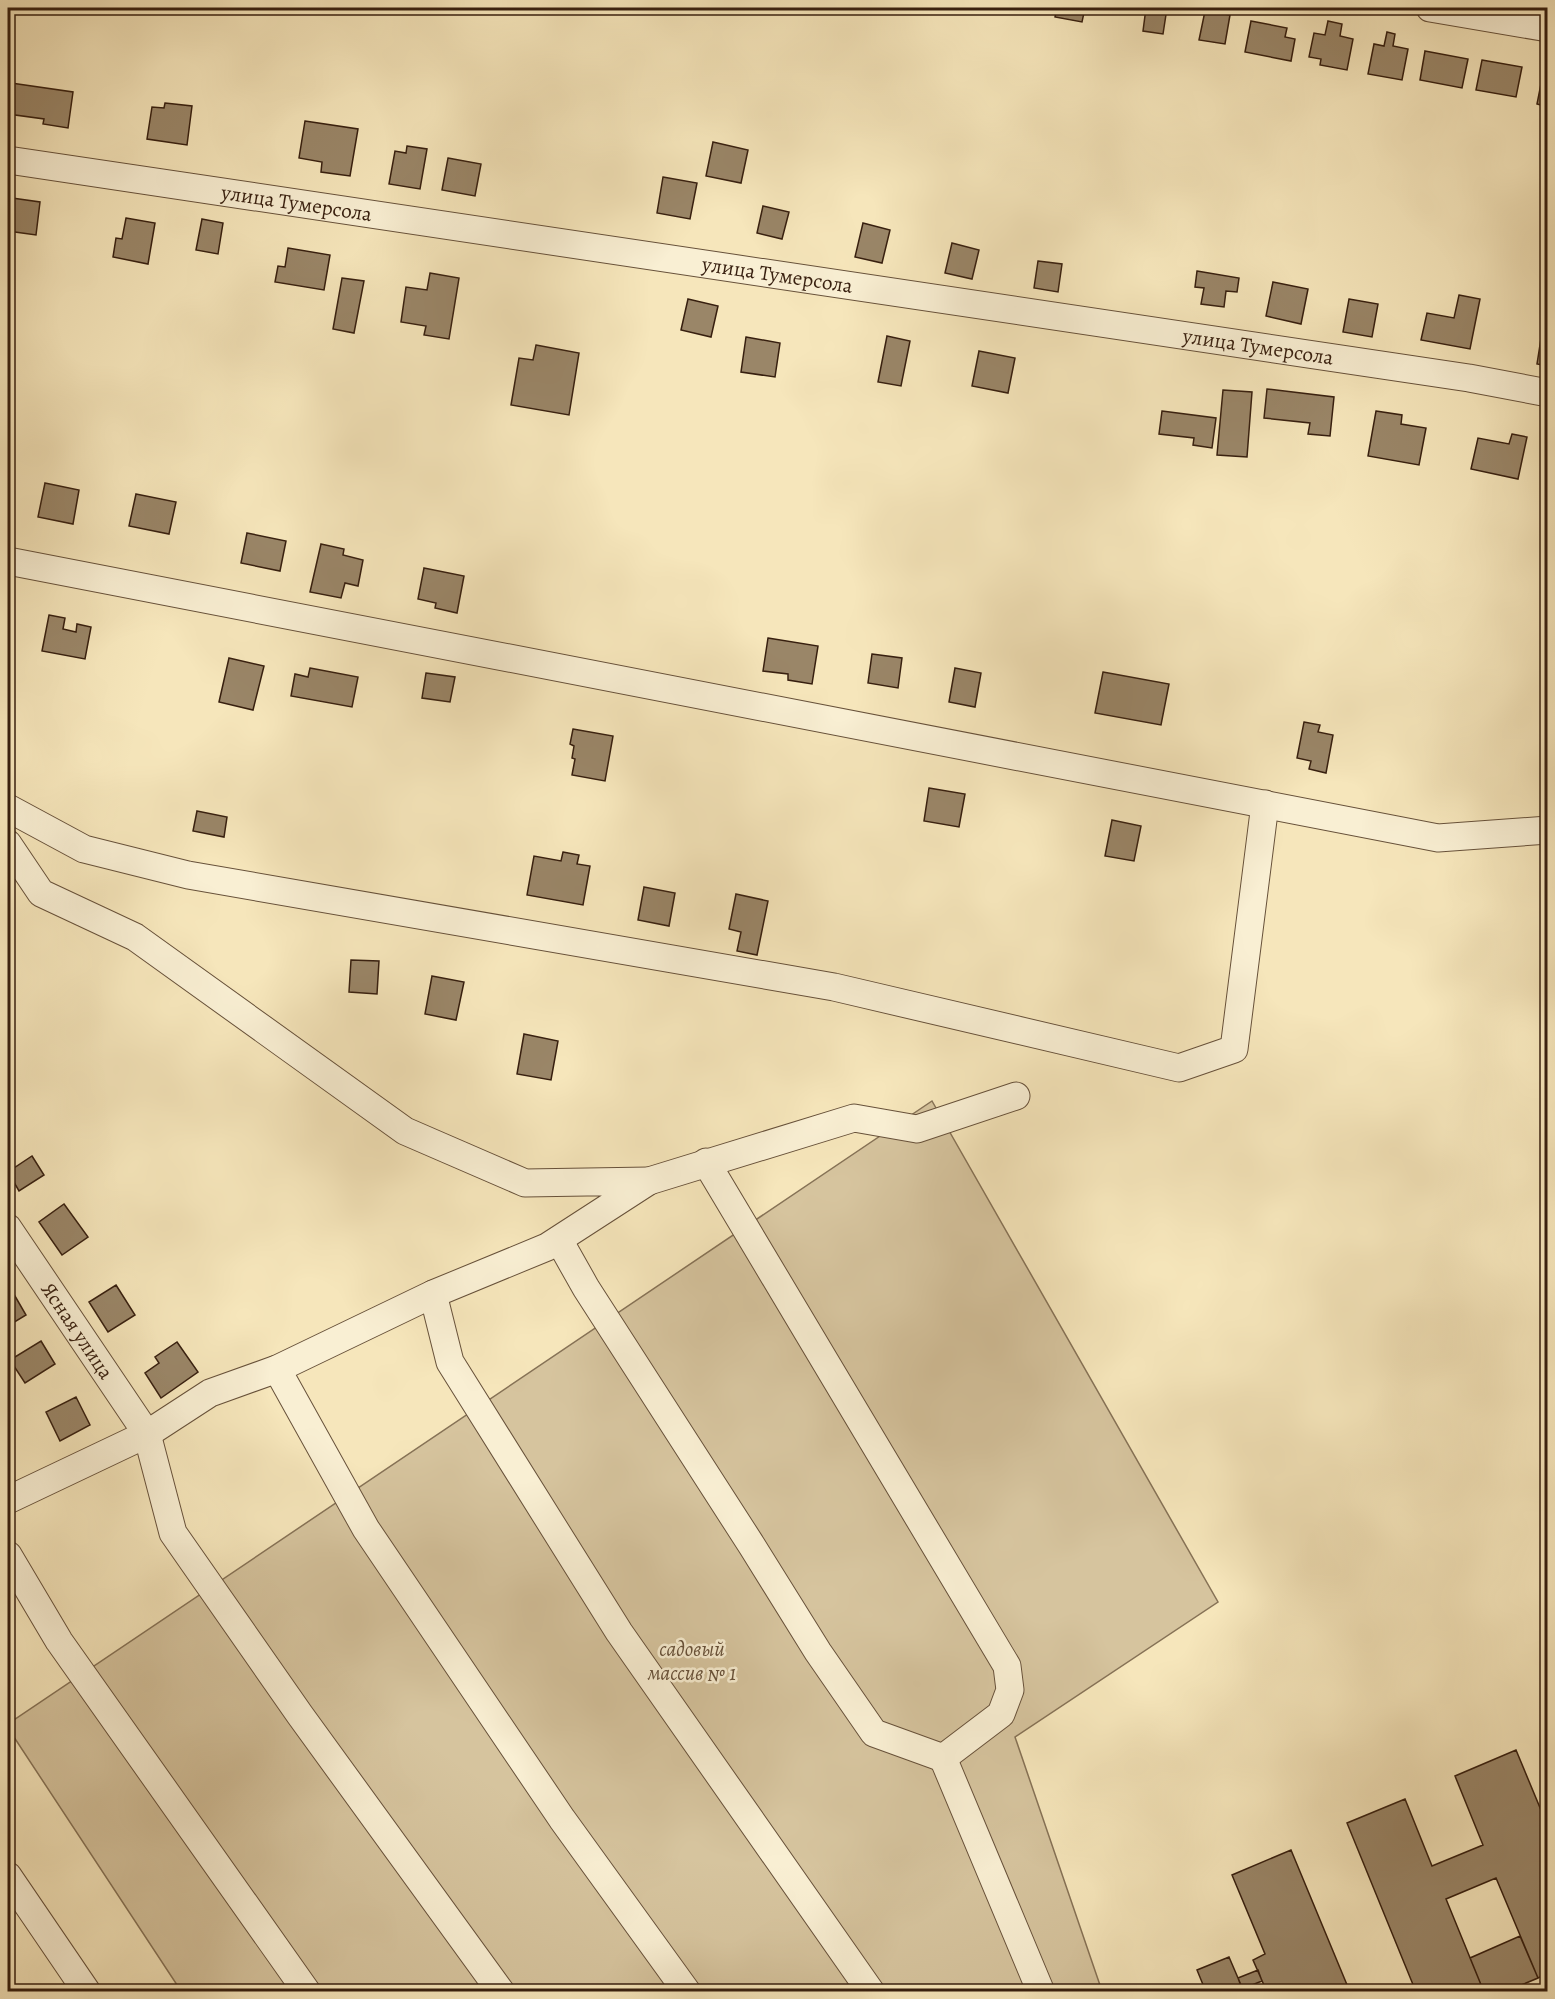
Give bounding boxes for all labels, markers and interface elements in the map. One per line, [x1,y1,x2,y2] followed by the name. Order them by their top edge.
[219,178,374,228] street label: улица Тумерсола
[699,250,855,300] street label: улица Тумерсола
[1180,321,1336,372] street label: улица Тумерсола
[35,1277,120,1385] street label: Ясная улица
[647,1635,736,1687] park label: садовый массив № 1

